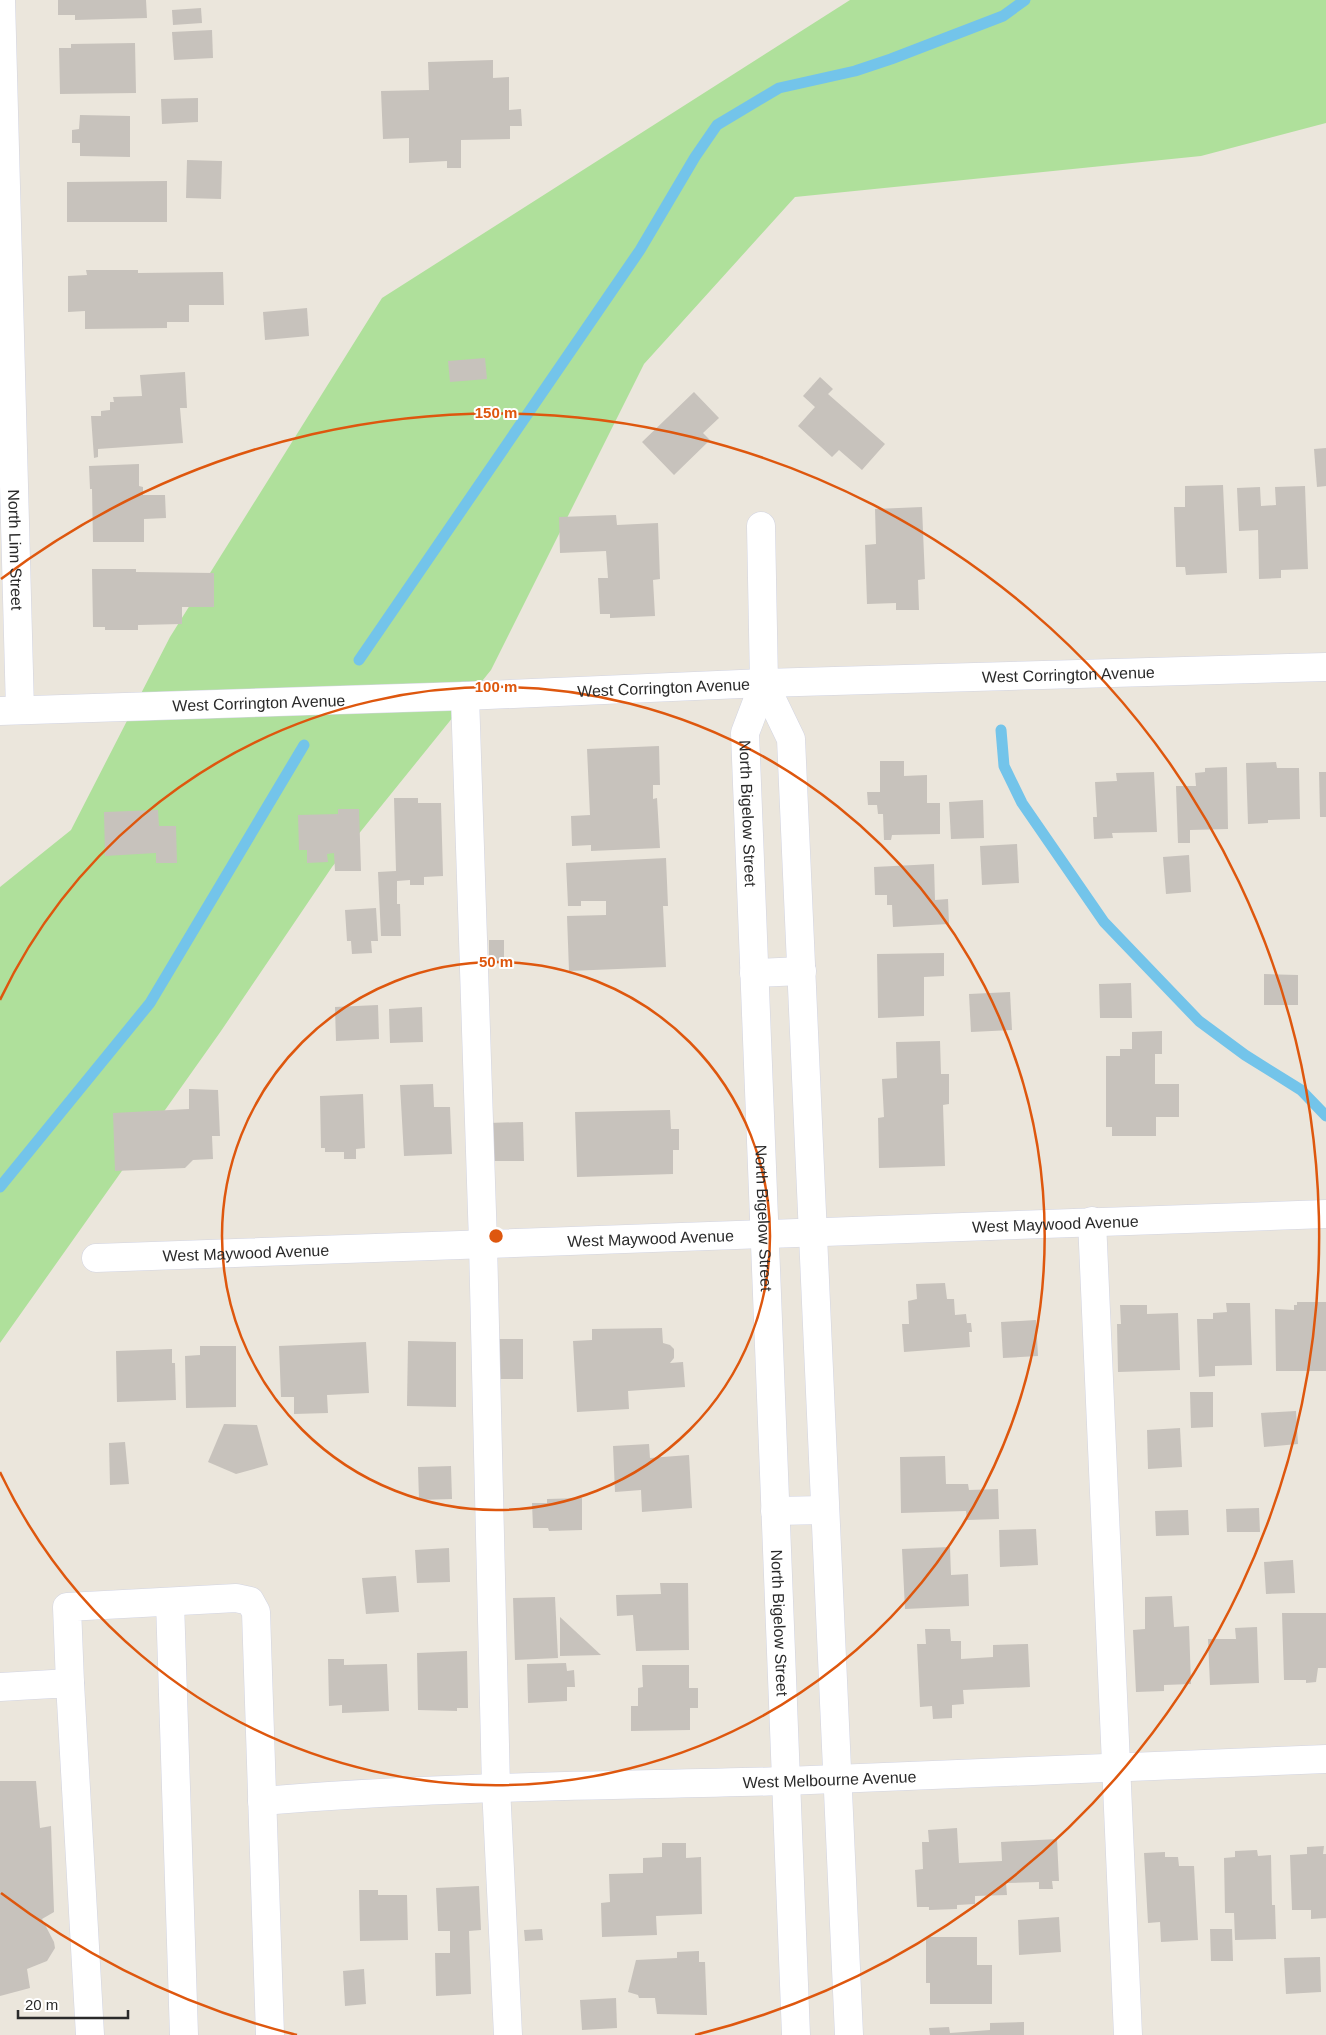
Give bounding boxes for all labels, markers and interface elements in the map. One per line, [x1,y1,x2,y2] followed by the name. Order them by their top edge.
[475,404,517,421] text: 150 m
[5,489,25,611] street label: North Linn Street
[982,664,1155,686] street label: West Corrington Avenue
[577,676,750,700] street label: West Corrington Avenue
[475,678,517,695] text: 100 m
[172,692,346,714] street label: West Corrington Avenue
[736,740,759,888] street label: North Bigelow Street
[479,953,513,970] text: 50 m
[752,1144,775,1292] street label: North Bigelow Street
[972,1213,1139,1236] street label: West Maywood Avenue
[487,1227,505,1245] centre of rings
[567,1227,734,1250] street label: West Maywood Avenue
[162,1242,330,1265] street label: West Maywood Avenue
[768,1549,791,1697] street label: North Bigelow Street
[742,1768,917,1791] street label: West Melbourne Avenue
[18,1988,128,2020] scale bar
[25,1996,58,2013] text: 20 m

